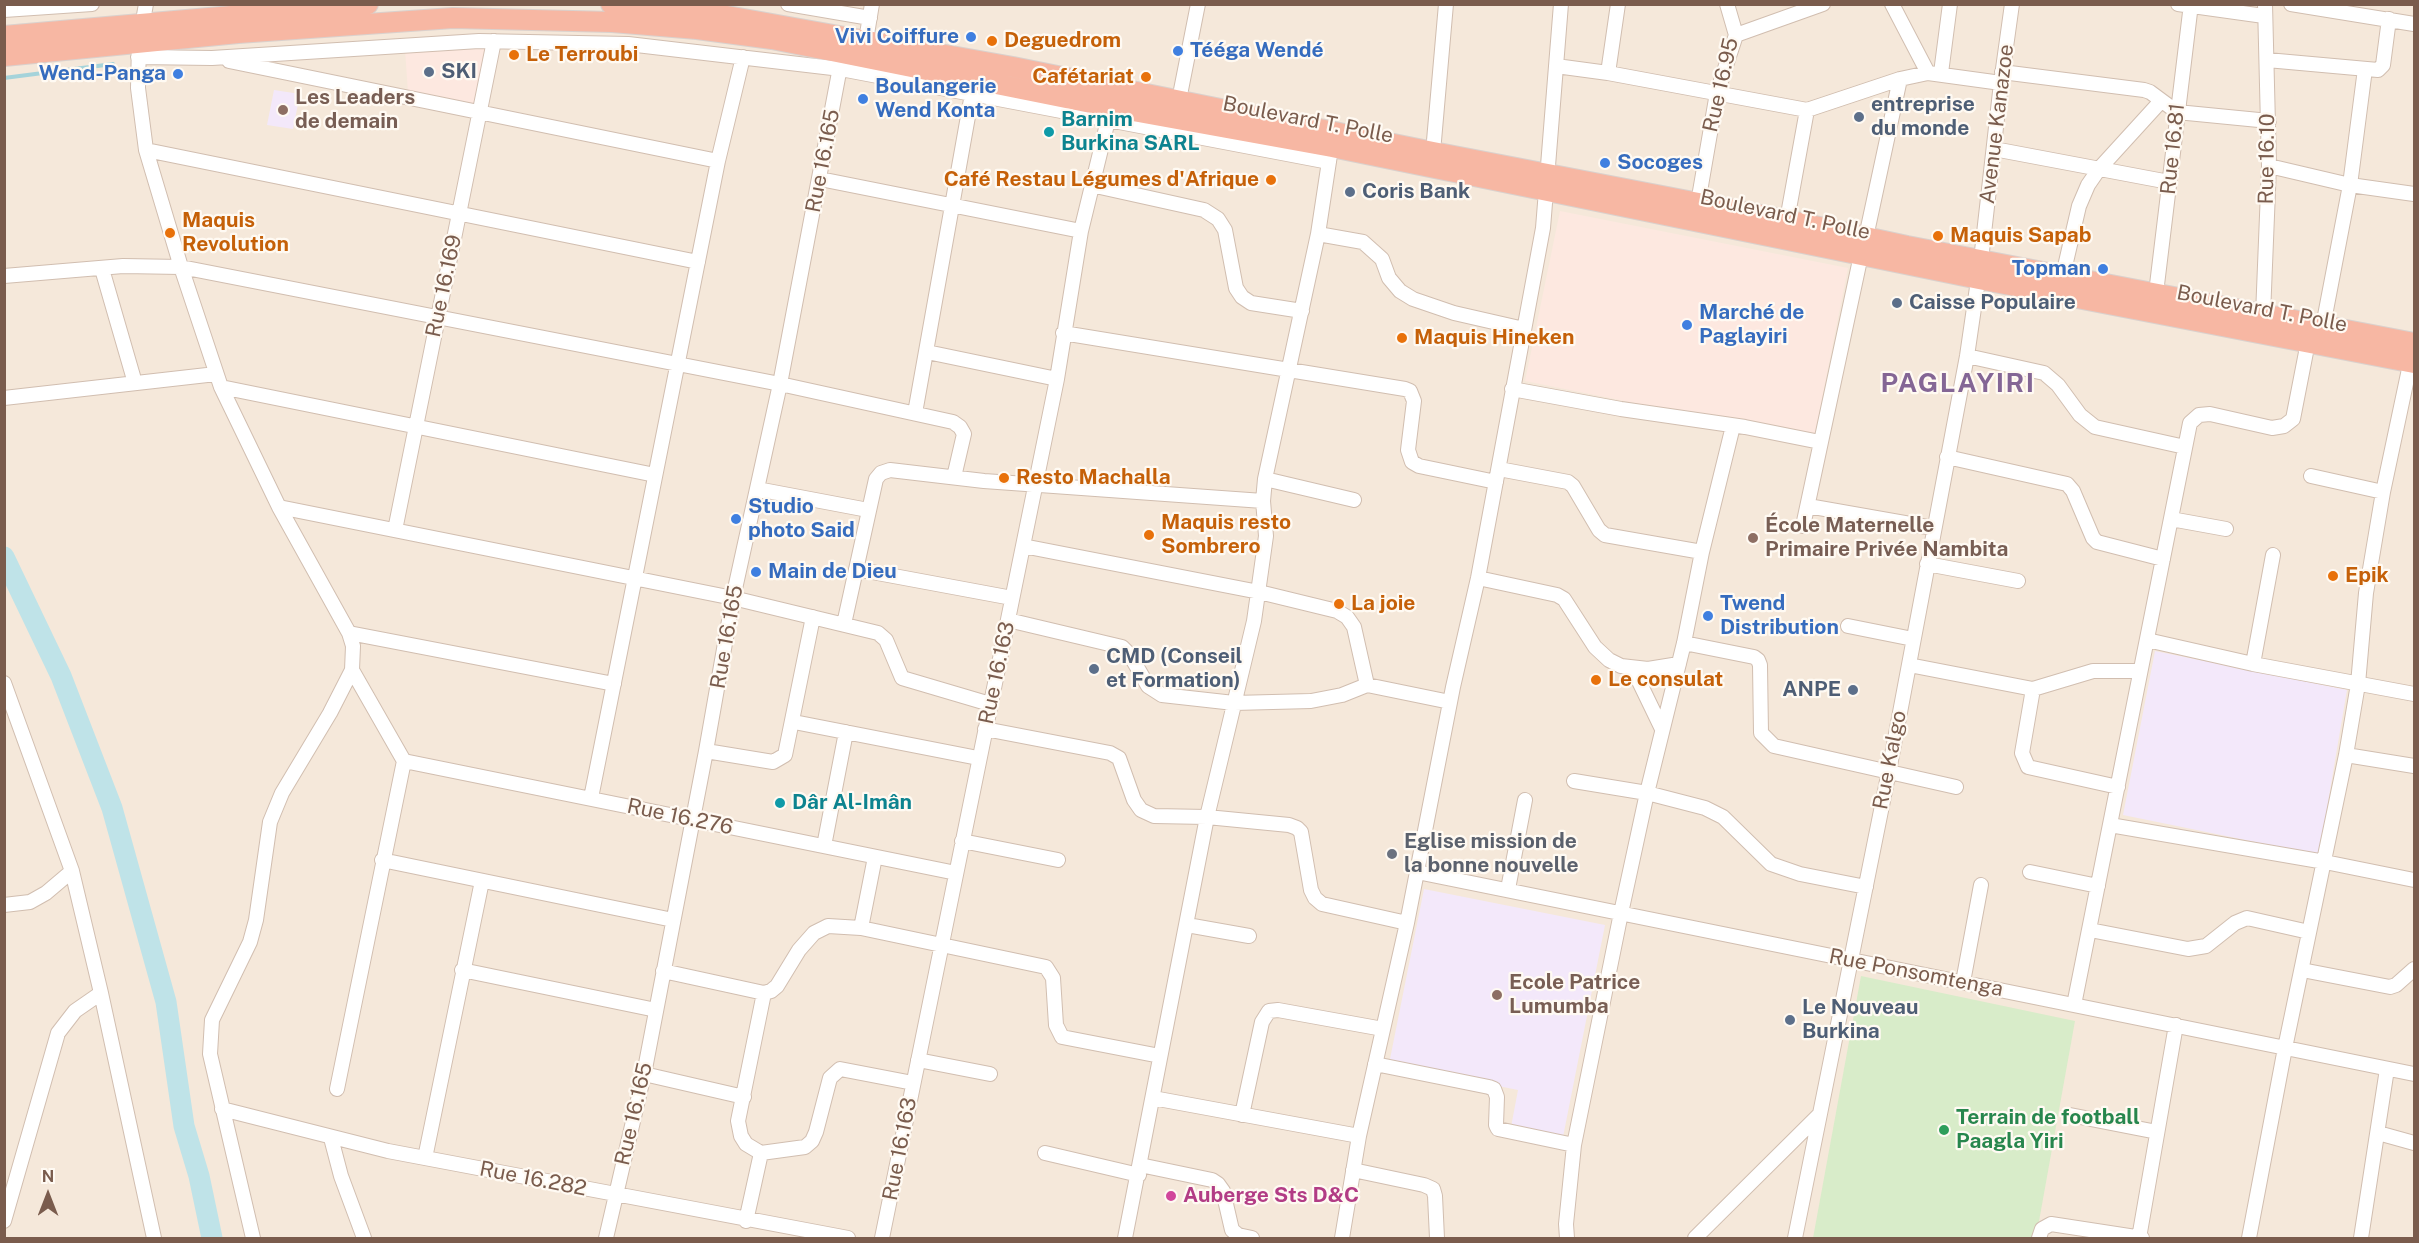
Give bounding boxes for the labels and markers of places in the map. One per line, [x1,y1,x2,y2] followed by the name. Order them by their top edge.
[835,24,959,50] place label: Vivi Coiffure
[1004,28,1121,54] place label: Deguedrom
[964,30,978,44] marker: Vivi Coiffure
[985,34,999,48] marker: Deguedrom
[1190,38,1324,64] place label: Tééga Wendé
[526,42,638,68] place label: Le Terroubi
[1171,44,1185,58] marker: Tééga Wendé
[507,48,521,62] marker: Le Terroubi
[441,59,477,85] place label: SKI
[39,61,166,87] place label: Wend-Panga
[1032,64,1134,90] place label: Cafétariat
[422,65,436,79] marker: SKI
[171,67,185,81] marker: Wend-Panga
[1139,70,1153,84] marker: Cafétariat
[875,74,997,124] place label: Boulangerie Wend Konta
[295,85,415,135] place label: Les Leaders de demain
[856,92,870,106] marker: Boulangerie Wend Konta
[1871,92,1975,142] place label: entreprise du monde
[276,103,290,117] marker: Les Leaders de demain
[1061,107,1200,157] place label: Barnim Burkina SARL
[1852,110,1866,124] marker: entreprise du monde
[1042,125,1056,139] marker: Barnim Burkina SARL
[1617,150,1703,176] place label: Socoges
[1598,156,1612,170] marker: Socoges
[944,167,1259,193] place label: Café Restau Légumes d'Afrique
[1264,173,1278,187] marker: Café Restau Légumes d'Afrique
[1362,179,1470,205] place label: Coris Bank
[1343,185,1357,199] marker: Coris Bank
[182,208,289,258] place label: Maquis Revolution
[1950,223,2091,249] place label: Maquis Sapab
[163,226,177,240] marker: Maquis Revolution
[1931,229,1945,243] marker: Maquis Sapab
[2012,256,2091,282] place label: Topman
[2096,262,2110,276] marker: Topman
[1909,290,2076,316] place label: Caisse Populaire
[1890,296,1904,310] marker: Caisse Populaire
[1699,300,1804,350] place label: Marché de Paglayiri
[1680,318,1694,332] marker: Marché de Paglayiri
[1414,325,1574,351] place label: Maquis Hineken
[1395,331,1409,345] marker: Maquis Hineken
[1016,465,1171,491] place label: Resto Machalla
[997,471,1011,485] marker: Resto Machalla
[748,494,855,544] place label: Studio photo Said
[1161,510,1291,560] place label: Maquis resto Sombrero
[729,512,743,526] marker: Studio photo Said
[1765,513,2008,563] place label: École Maternelle Primaire Privée Nambita
[1142,528,1156,542] marker: Maquis resto Sombrero
[1746,531,1760,545] marker: École Maternelle Primaire Privée Nambita
[768,559,897,585] place label: Main de Dieu
[2345,563,2389,589] place label: Epik
[749,565,763,579] marker: Main de Dieu
[2326,569,2340,583] marker: Epik
[1351,591,1415,617] place label: La joie
[1720,591,1839,641] place label: Twend Distribution
[1332,597,1346,611] marker: La joie
[1701,609,1715,623] marker: Twend Distribution
[1106,644,1242,694] place label: CMD (Conseil et Formation)
[1087,662,1101,676] marker: CMD (Conseil et Formation)
[1608,667,1723,693] place label: Le consulat
[1589,673,1603,687] marker: Le consulat
[1782,677,1841,703] place label: ANPE
[1846,683,1860,697] marker: ANPE
[792,790,912,816] place label: Dâr Al-Imân
[773,796,787,810] marker: Dâr Al-Imân
[1404,829,1579,879] place label: Eglise mission de la bonne nouvelle
[1385,847,1399,861] marker: Eglise mission de la bonne nouvelle
[1509,970,1640,1020] place label: Ecole Patrice Lumumba
[1490,988,1504,1002] marker: Ecole Patrice Lumumba
[1802,995,1918,1045] place label: Le Nouveau Burkina
[1783,1013,1797,1027] marker: Le Nouveau Burkina
[1956,1105,2140,1155] place label: Terrain de football Paagla Yiri
[1937,1123,1951,1137] marker: Terrain de football Paagla Yiri
[1183,1183,1359,1209] place label: Auberge Sts D&C
[1164,1189,1178,1203] marker: Auberge Sts D&C

